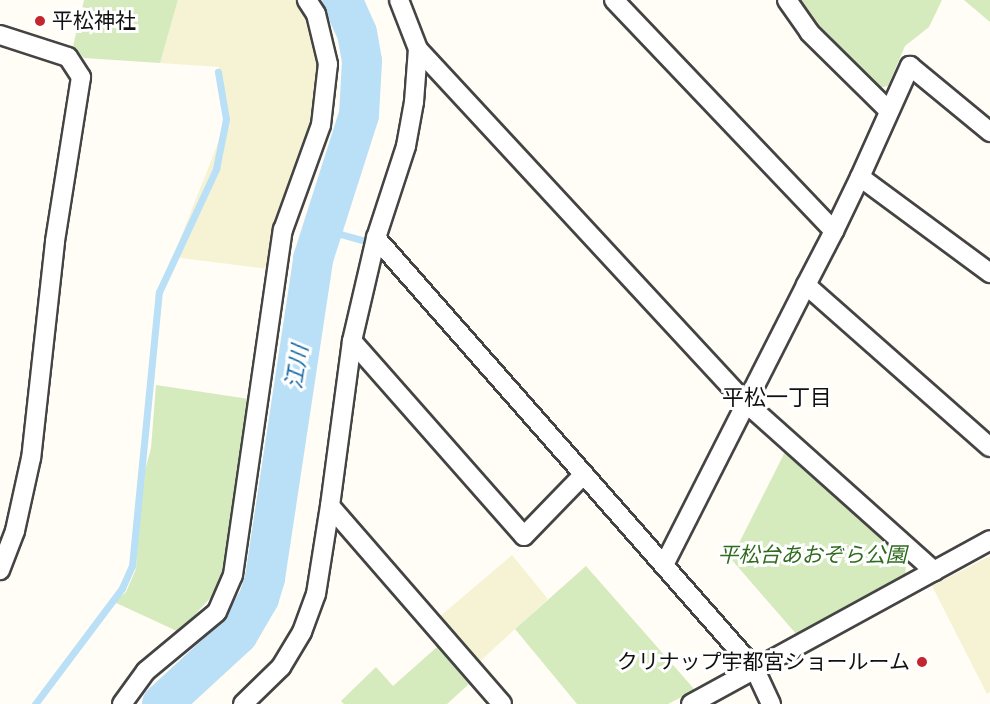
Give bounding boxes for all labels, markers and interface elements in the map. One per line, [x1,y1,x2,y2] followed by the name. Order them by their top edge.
[52,8,136,34] place label: 平松神社
[33,14,47,28] marker: 平松神社
[281,343,313,391] water label: 江川
[722,385,832,411] district label: 平松一丁目
[718,542,906,568] park label: 平松台あおぞら公園
[616,649,910,675] place label: クリナップ宇都宮ショールーム
[915,655,929,669] marker: クリナップ宇都宮ショールーム

